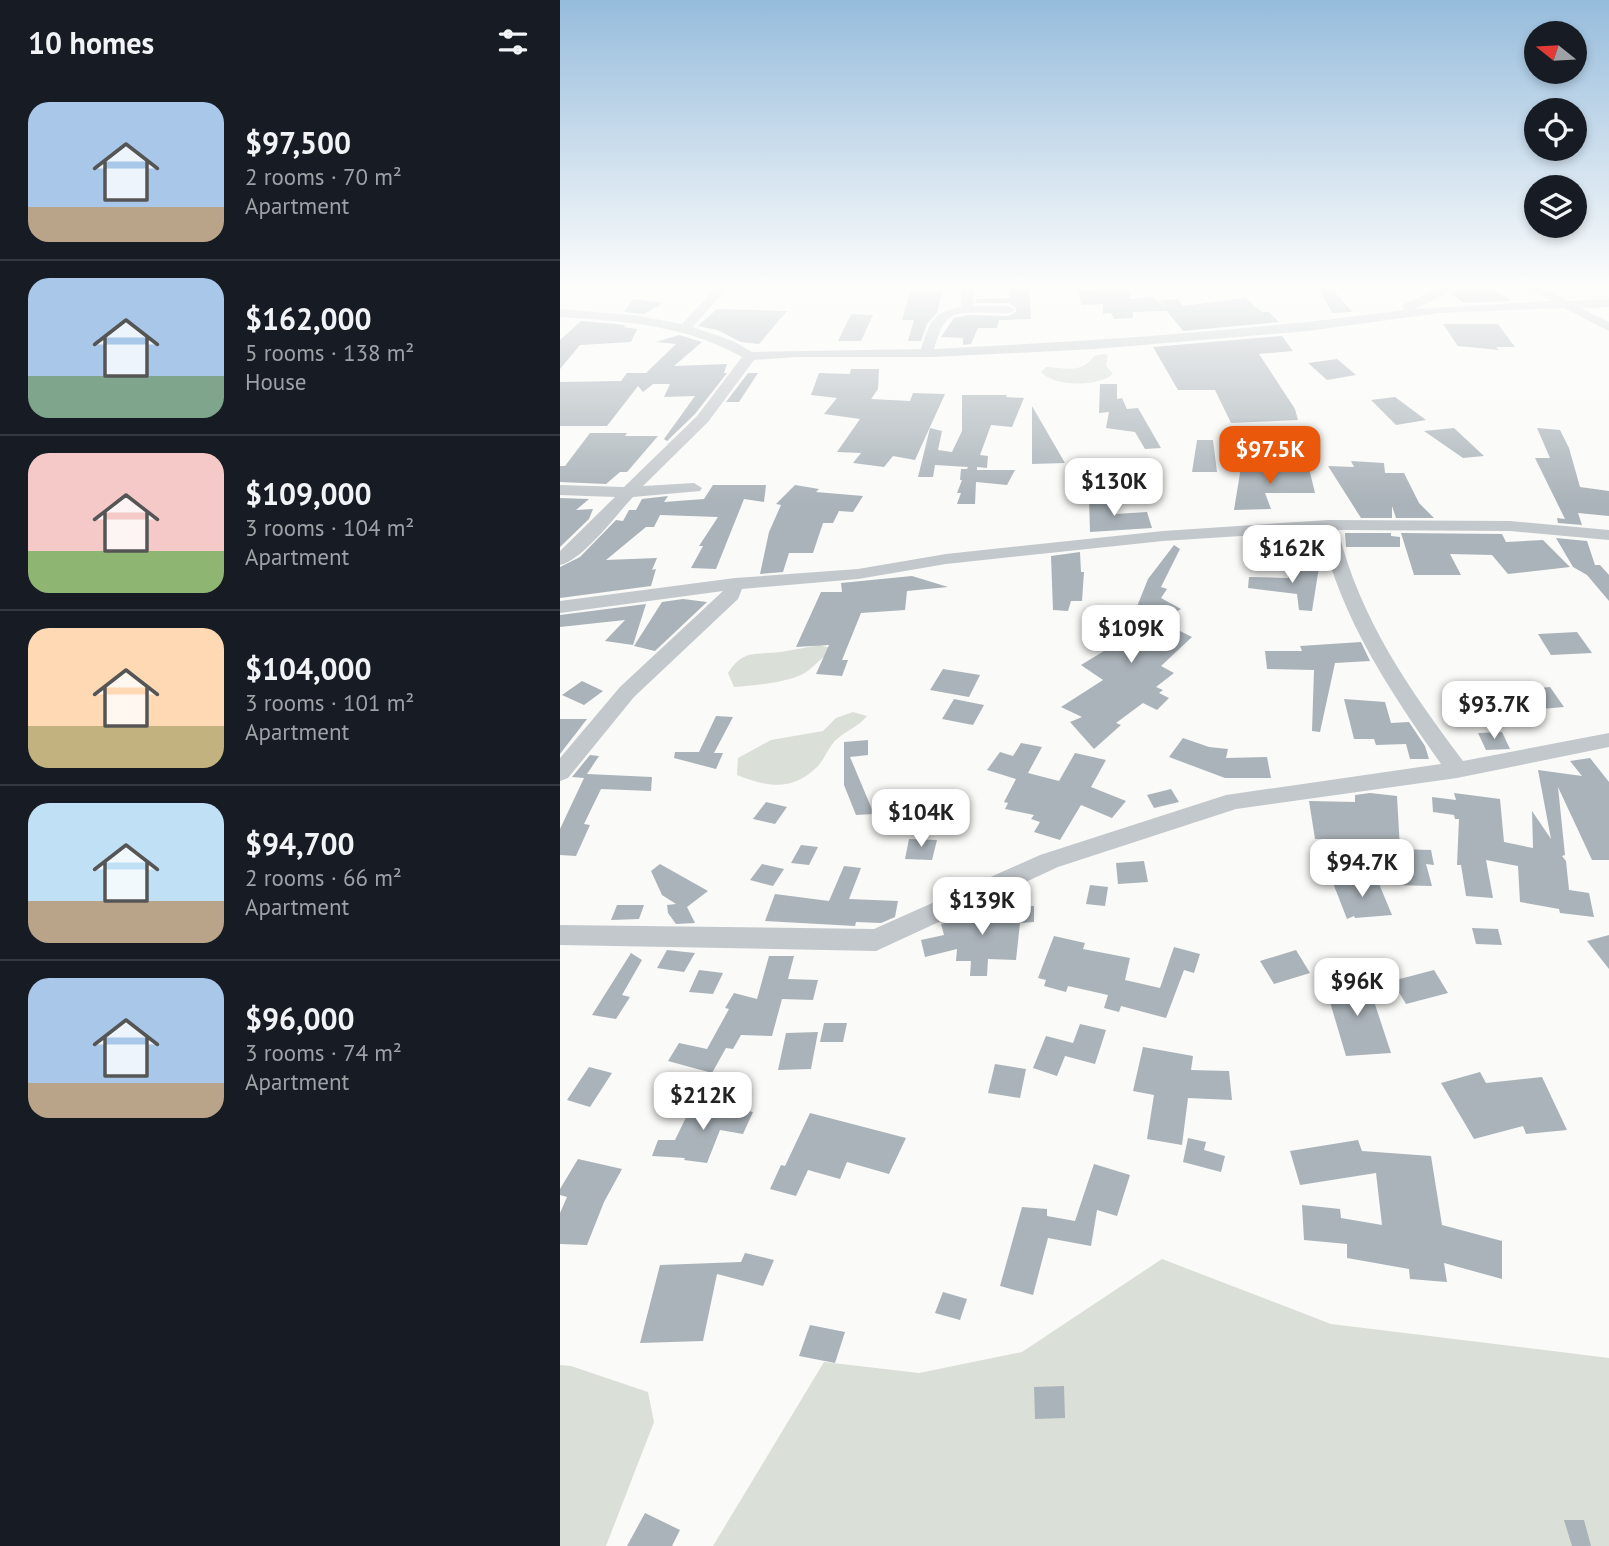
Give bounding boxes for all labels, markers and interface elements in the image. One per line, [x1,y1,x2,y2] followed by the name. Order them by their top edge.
[1524,21,1587,84] north arrow
[1524,21,1587,238] map controls
[28,23,154,62] text: 10 homes
[494,23,532,61] icon: filters
[1524,98,1587,161] button: locate
[245,123,351,162] text: $97,500
[84,130,168,214] icon: home
[245,162,402,191] text: 2 rooms · 70 m²
[1524,175,1587,238] button: layers
[245,191,349,220] text: Apartment
[245,299,372,338] text: $162,000
[84,306,168,390] icon: home
[245,338,414,367] text: 5 rooms · 138 m²
[245,367,307,396] text: House
[1213,426,1327,486] pin: $97.5K
[1235,434,1305,463] text: $97.5K
[1065,458,1163,518] pin: $130K
[1081,466,1147,495] text: $130K
[245,474,372,513] text: $109,000
[84,481,168,565] icon: home
[245,513,414,542] text: 3 rooms · 104 m²
[1243,526,1341,585] pin: $162K
[1259,533,1325,562] text: $162K
[245,542,349,571] text: Apartment
[1082,606,1180,665] pin: $109K
[1098,613,1164,642] text: $109K
[245,649,372,688] text: $104,000
[84,656,168,740] icon: home
[1437,682,1551,741] pin: $93.7K
[245,688,414,717] text: 3 rooms · 101 m²
[1458,689,1530,718] text: $93.7K
[245,717,349,746] text: Apartment
[872,790,970,849] pin: $104K
[888,797,954,826] text: $104K
[245,824,355,863] text: $94,700
[84,831,168,915] icon: home
[1305,839,1419,899] pin: $94.7K
[1326,847,1398,876] text: $94.7K
[245,863,402,892] text: 2 rooms · 66 m²
[933,878,1031,937] pin: $139K
[949,885,1015,914] text: $139K
[245,892,349,921] text: Apartment
[1316,958,1398,1018] pin: $96K
[1330,966,1384,995] text: $96K
[245,999,355,1038] text: $96,000
[84,1006,168,1090] icon: home
[245,1038,402,1067] text: 3 rooms · 74 m²
[245,1067,349,1096] text: Apartment
[654,1072,752,1132] pin: $212K
[670,1080,736,1109] text: $212K

